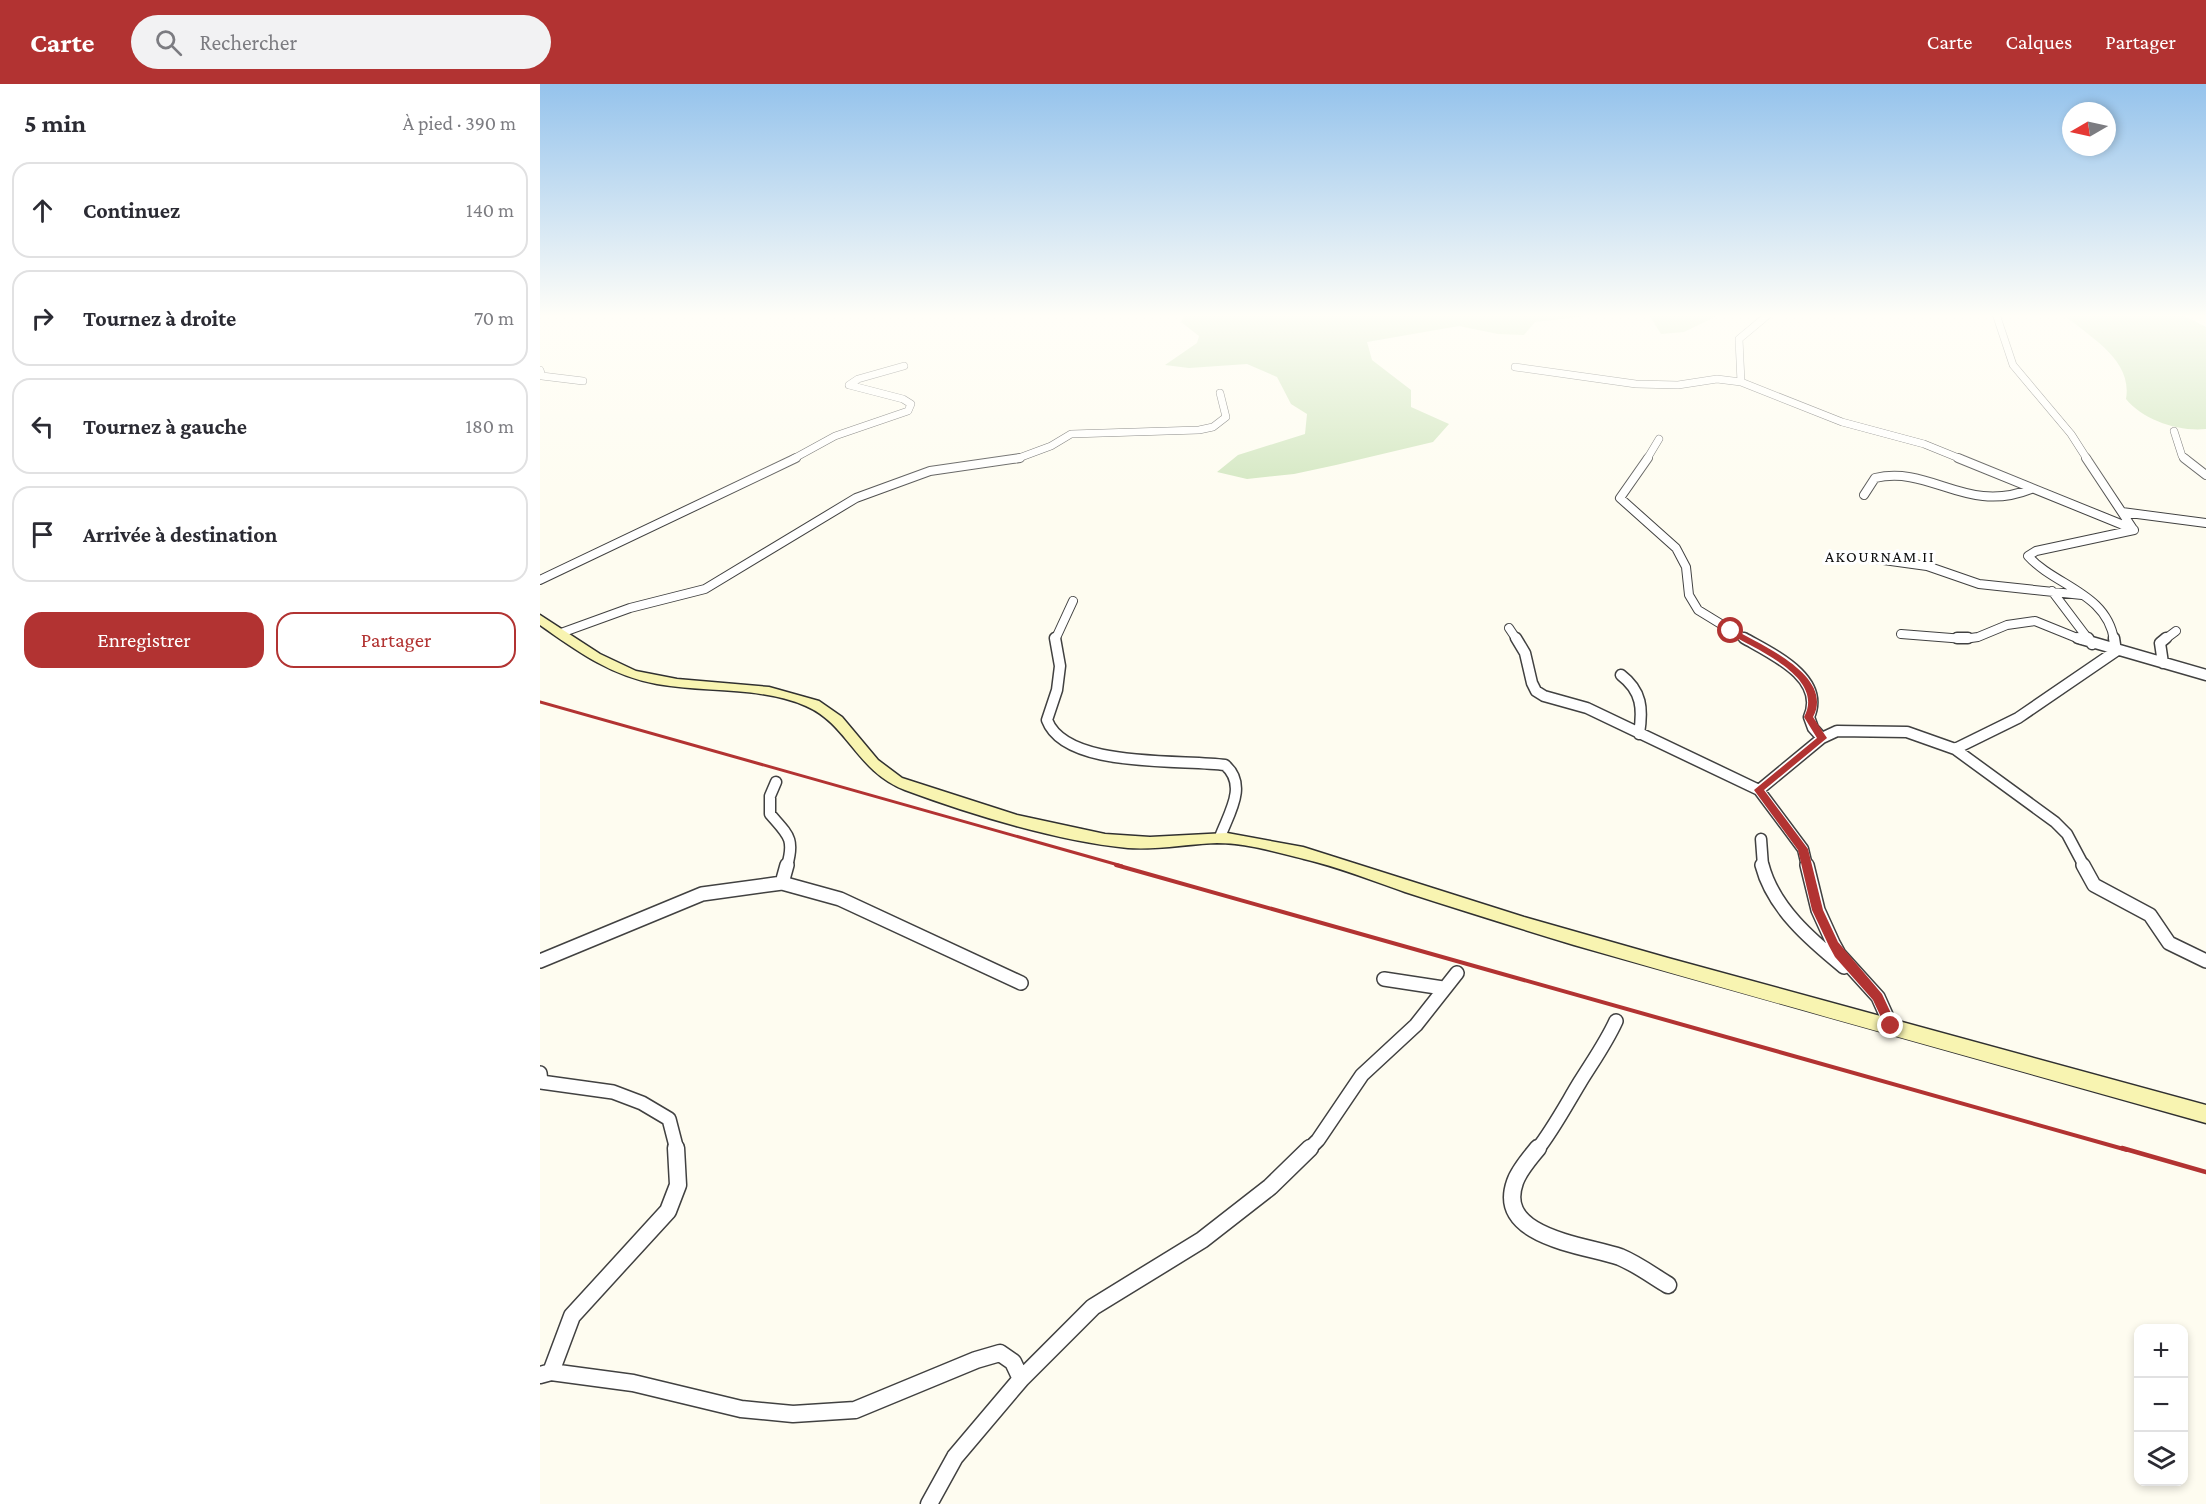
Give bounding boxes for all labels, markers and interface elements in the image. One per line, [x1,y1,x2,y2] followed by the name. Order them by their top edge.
[131,15,551,69] search box
[152,26,185,59] icon: search
[30,27,95,58] text: Carte
[200,30,297,55] text: Rechercher
[1927,30,1972,54] text: Carte
[2005,30,2072,54] text: Calques
[2105,30,2176,54] text: Partager
[2062,102,2116,156] north arrow
[24,109,86,138] text: 5 min
[403,112,516,134] text: À pied · 390 m
[26,194,59,227] icon: ahead
[83,198,180,223] text: Continuez
[466,199,514,221] text: 140 m
[26,302,59,335] icon: right
[83,306,236,331] text: Tournez à droite
[474,307,514,329] text: 70 m
[26,410,59,443] icon: left
[83,414,247,439] text: Tournez à gauche
[465,415,514,437] text: 180 m
[26,518,59,551] icon: arrive
[83,522,277,547] text: Arrivée à destination
[1825,548,1935,565] district label: AKOURNAM II
[24,612,264,668] button: Enregistrer
[276,612,516,668] button: Partager
[1717,617,1743,643] route start
[1877,1012,1903,1038] route end
[2134,1324,2188,1486] map controls
[2134,1324,2188,1378] button: +
[2134,1378,2188,1432] button: −
[2134,1432,2188,1486] button: layers

